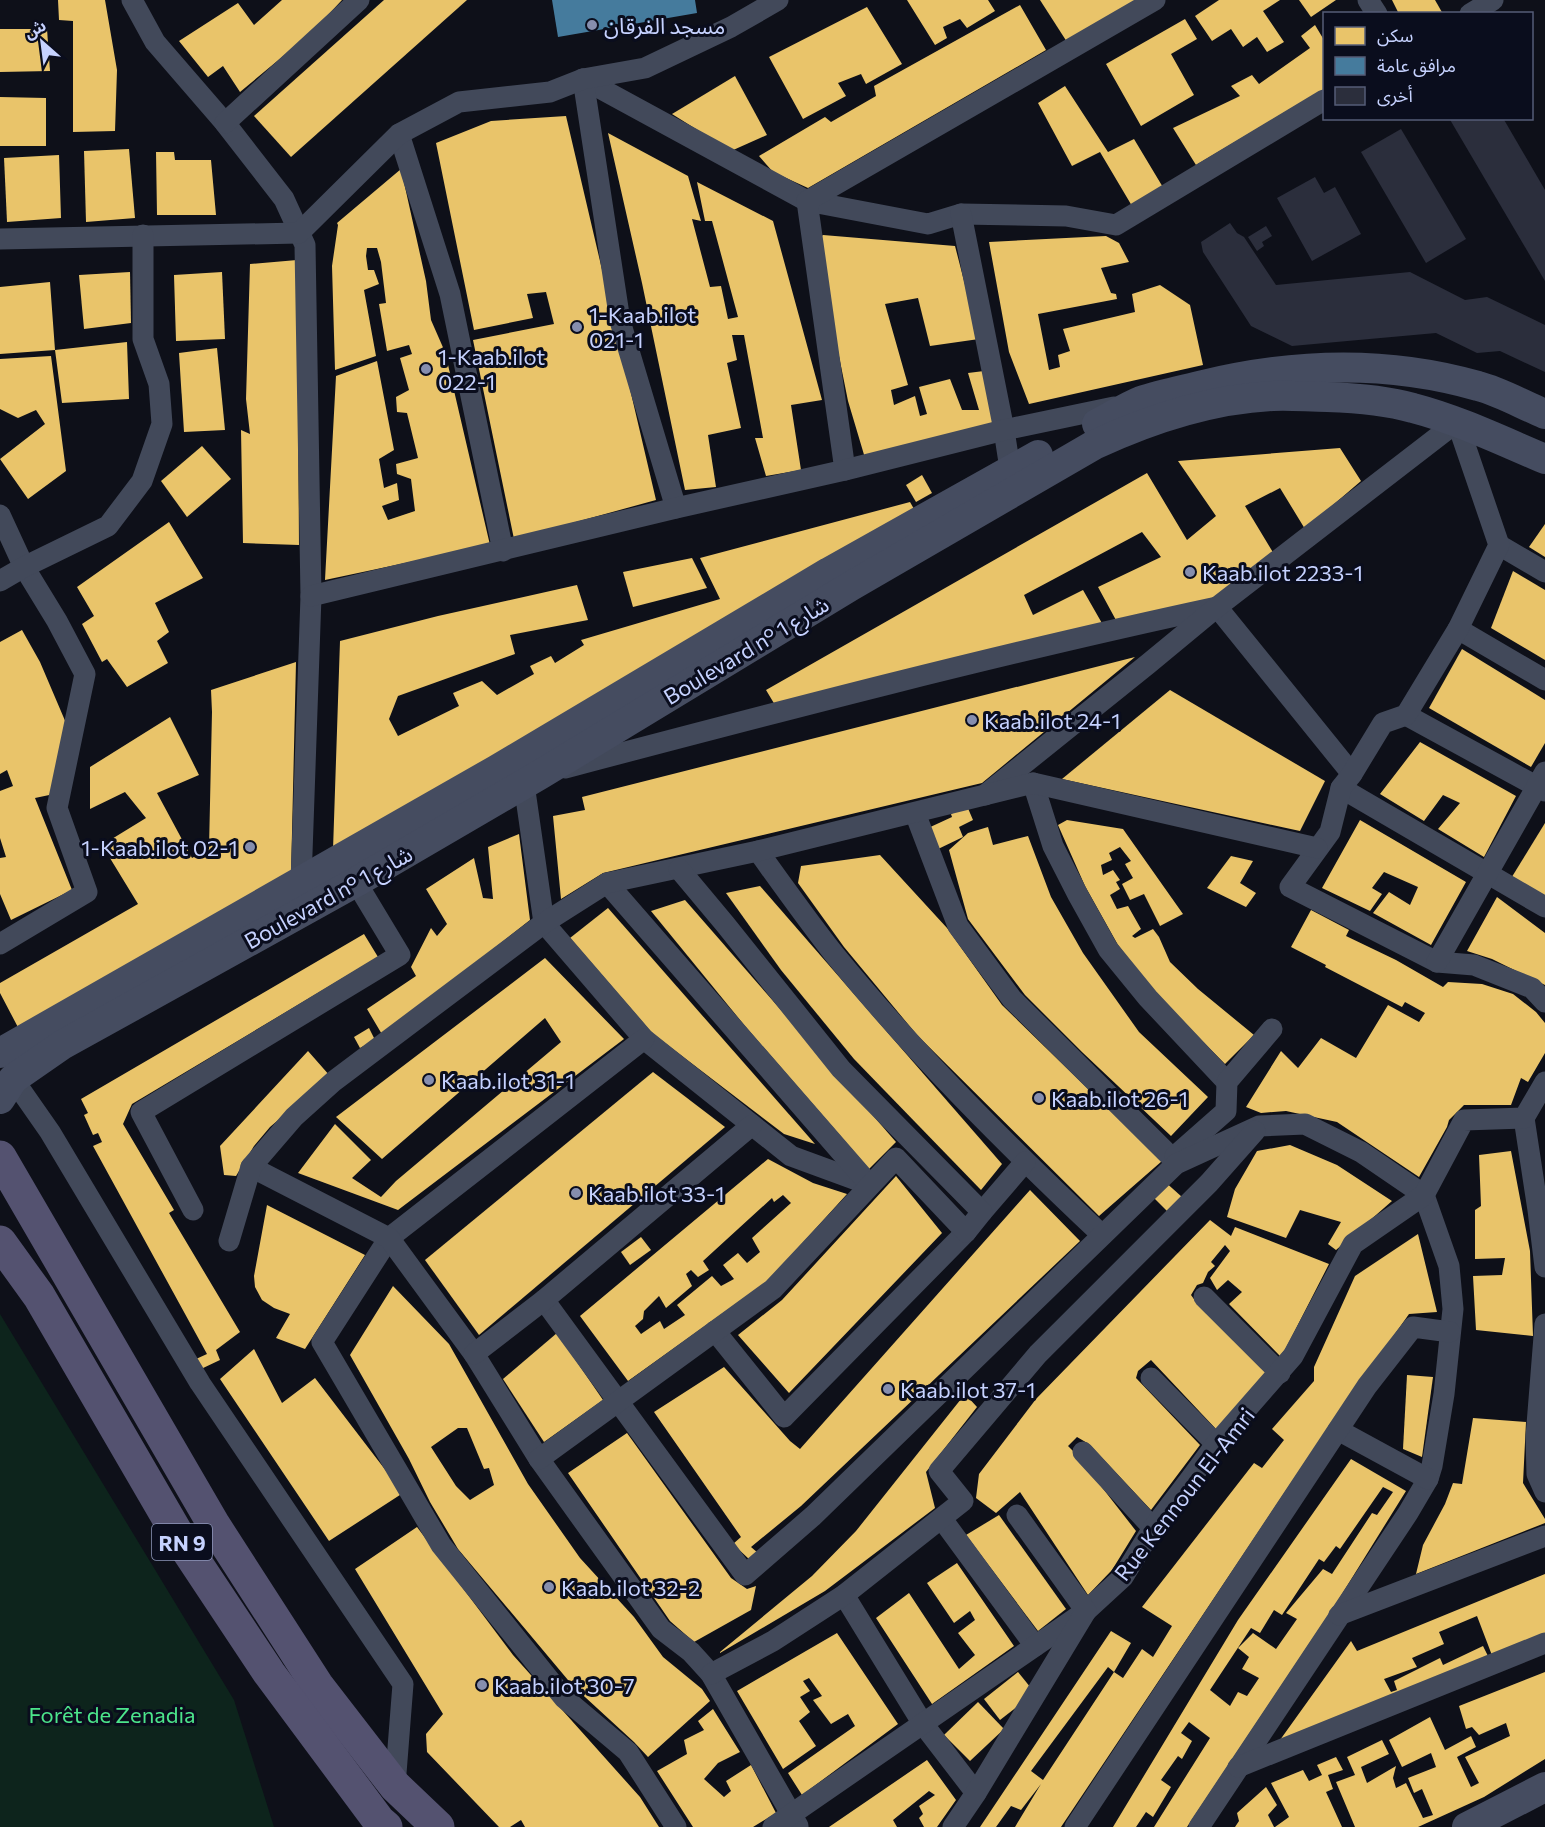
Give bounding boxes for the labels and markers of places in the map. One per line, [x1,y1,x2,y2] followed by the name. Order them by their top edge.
[604,12,725,39] place label: مسجد الفرقان
[585,18,599,32] marker: مسجد الفرقان
[589,301,696,353] place label: 1-Kaab.ilot 021-1
[570,320,584,334] marker: 1-Kaab.ilot 021-1
[438,343,545,395] place label: 1-Kaab.ilot 022-1
[419,362,433,376] marker: 1-Kaab.ilot 022-1
[1202,559,1363,586] place label: Kaab.ilot 2233-1
[1183,565,1197,579] marker: Kaab.ilot 2233-1
[984,707,1121,734] place label: Kaab.ilot 24-1
[965,713,979,727] marker: Kaab.ilot 24-1
[81,834,238,861] place label: 1-Kaab.ilot 02-1
[243,840,257,854] marker: 1-Kaab.ilot 02-1
[441,1067,575,1094] place label: Kaab.ilot 31-1
[422,1073,436,1087] marker: Kaab.ilot 31-1
[1051,1085,1188,1112] place label: Kaab.ilot 26-1
[1032,1091,1046,1105] marker: Kaab.ilot 26-1
[588,1180,725,1207] place label: Kaab.ilot 33-1
[569,1186,583,1200] marker: Kaab.ilot 33-1
[900,1376,1036,1403] place label: Kaab.ilot 37-1
[881,1382,895,1396] marker: Kaab.ilot 37-1
[561,1574,700,1601] place label: Kaab.ilot 32-2
[542,1580,556,1594] marker: Kaab.ilot 32-2
[494,1672,635,1699] place label: Kaab.ilot 30-7
[475,1678,489,1692] marker: Kaab.ilot 30-7

